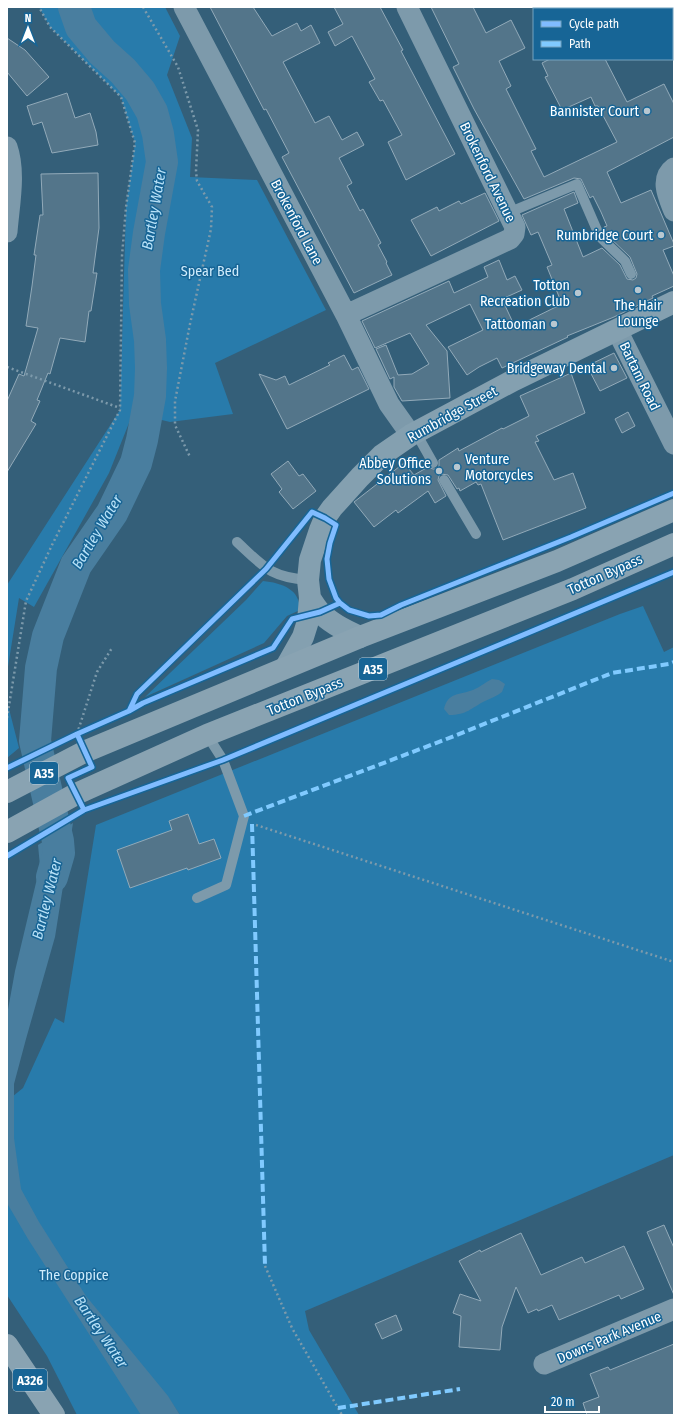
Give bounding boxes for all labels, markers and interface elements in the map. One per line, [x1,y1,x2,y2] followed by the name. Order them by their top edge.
[8,8,48,48] north arrow
[533,8,673,60] legend
[25,12,31,25] text: N
[569,17,619,31] text: Cycle path
[569,37,591,51] text: Path
[550,103,639,120] place label: Bannister Court
[642,106,652,116] marker: Bannister Court
[456,119,519,225] street label: Brokenford Avenue
[138,166,170,251] water label: Bartley Water
[267,177,326,268] street label: Brokenford Lane
[556,227,653,244] place label: Rumbridge Court
[656,230,666,240] marker: Rumbridge Court
[181,263,239,280] park label: Spear Bed
[480,277,570,310] place label: Totton Recreation Club
[633,285,643,295] marker: The Hair Lounge
[573,288,583,298] marker: Totton Recreation Club
[614,297,662,330] place label: The Hair Lounge
[485,316,546,333] place label: Tattooman
[549,319,559,329] marker: Tattooman
[616,339,663,413] street label: Bartam Road
[507,360,606,377] place label: Bridgeway Dental
[609,363,619,373] marker: Bridgeway Dental
[404,383,500,446] street label: Rumbridge Street
[465,451,533,484] place label: Venture Motorcycles
[359,455,431,488] place label: Abbey Office Solutions
[452,462,462,472] marker: Venture Motorcycles
[434,466,444,476] marker: Abbey Office Solutions
[68,491,126,572] water label: Bartley Water
[565,550,645,598] street label: Totton Bypass
[359,658,387,680] road number: A35
[265,674,345,719] street label: Totton Bypass
[30,762,58,784] road number: A35
[28,856,66,941] water label: Bartley Water
[39,1267,109,1284] park label: The Coppice
[70,1293,132,1372] water label: Bartley Water
[555,1308,664,1367] street label: Downs Park Avenue
[13,1369,47,1391] road number: A326
[545,1388,599,1414] scale bar
[551,1395,575,1409] text: 20 m

